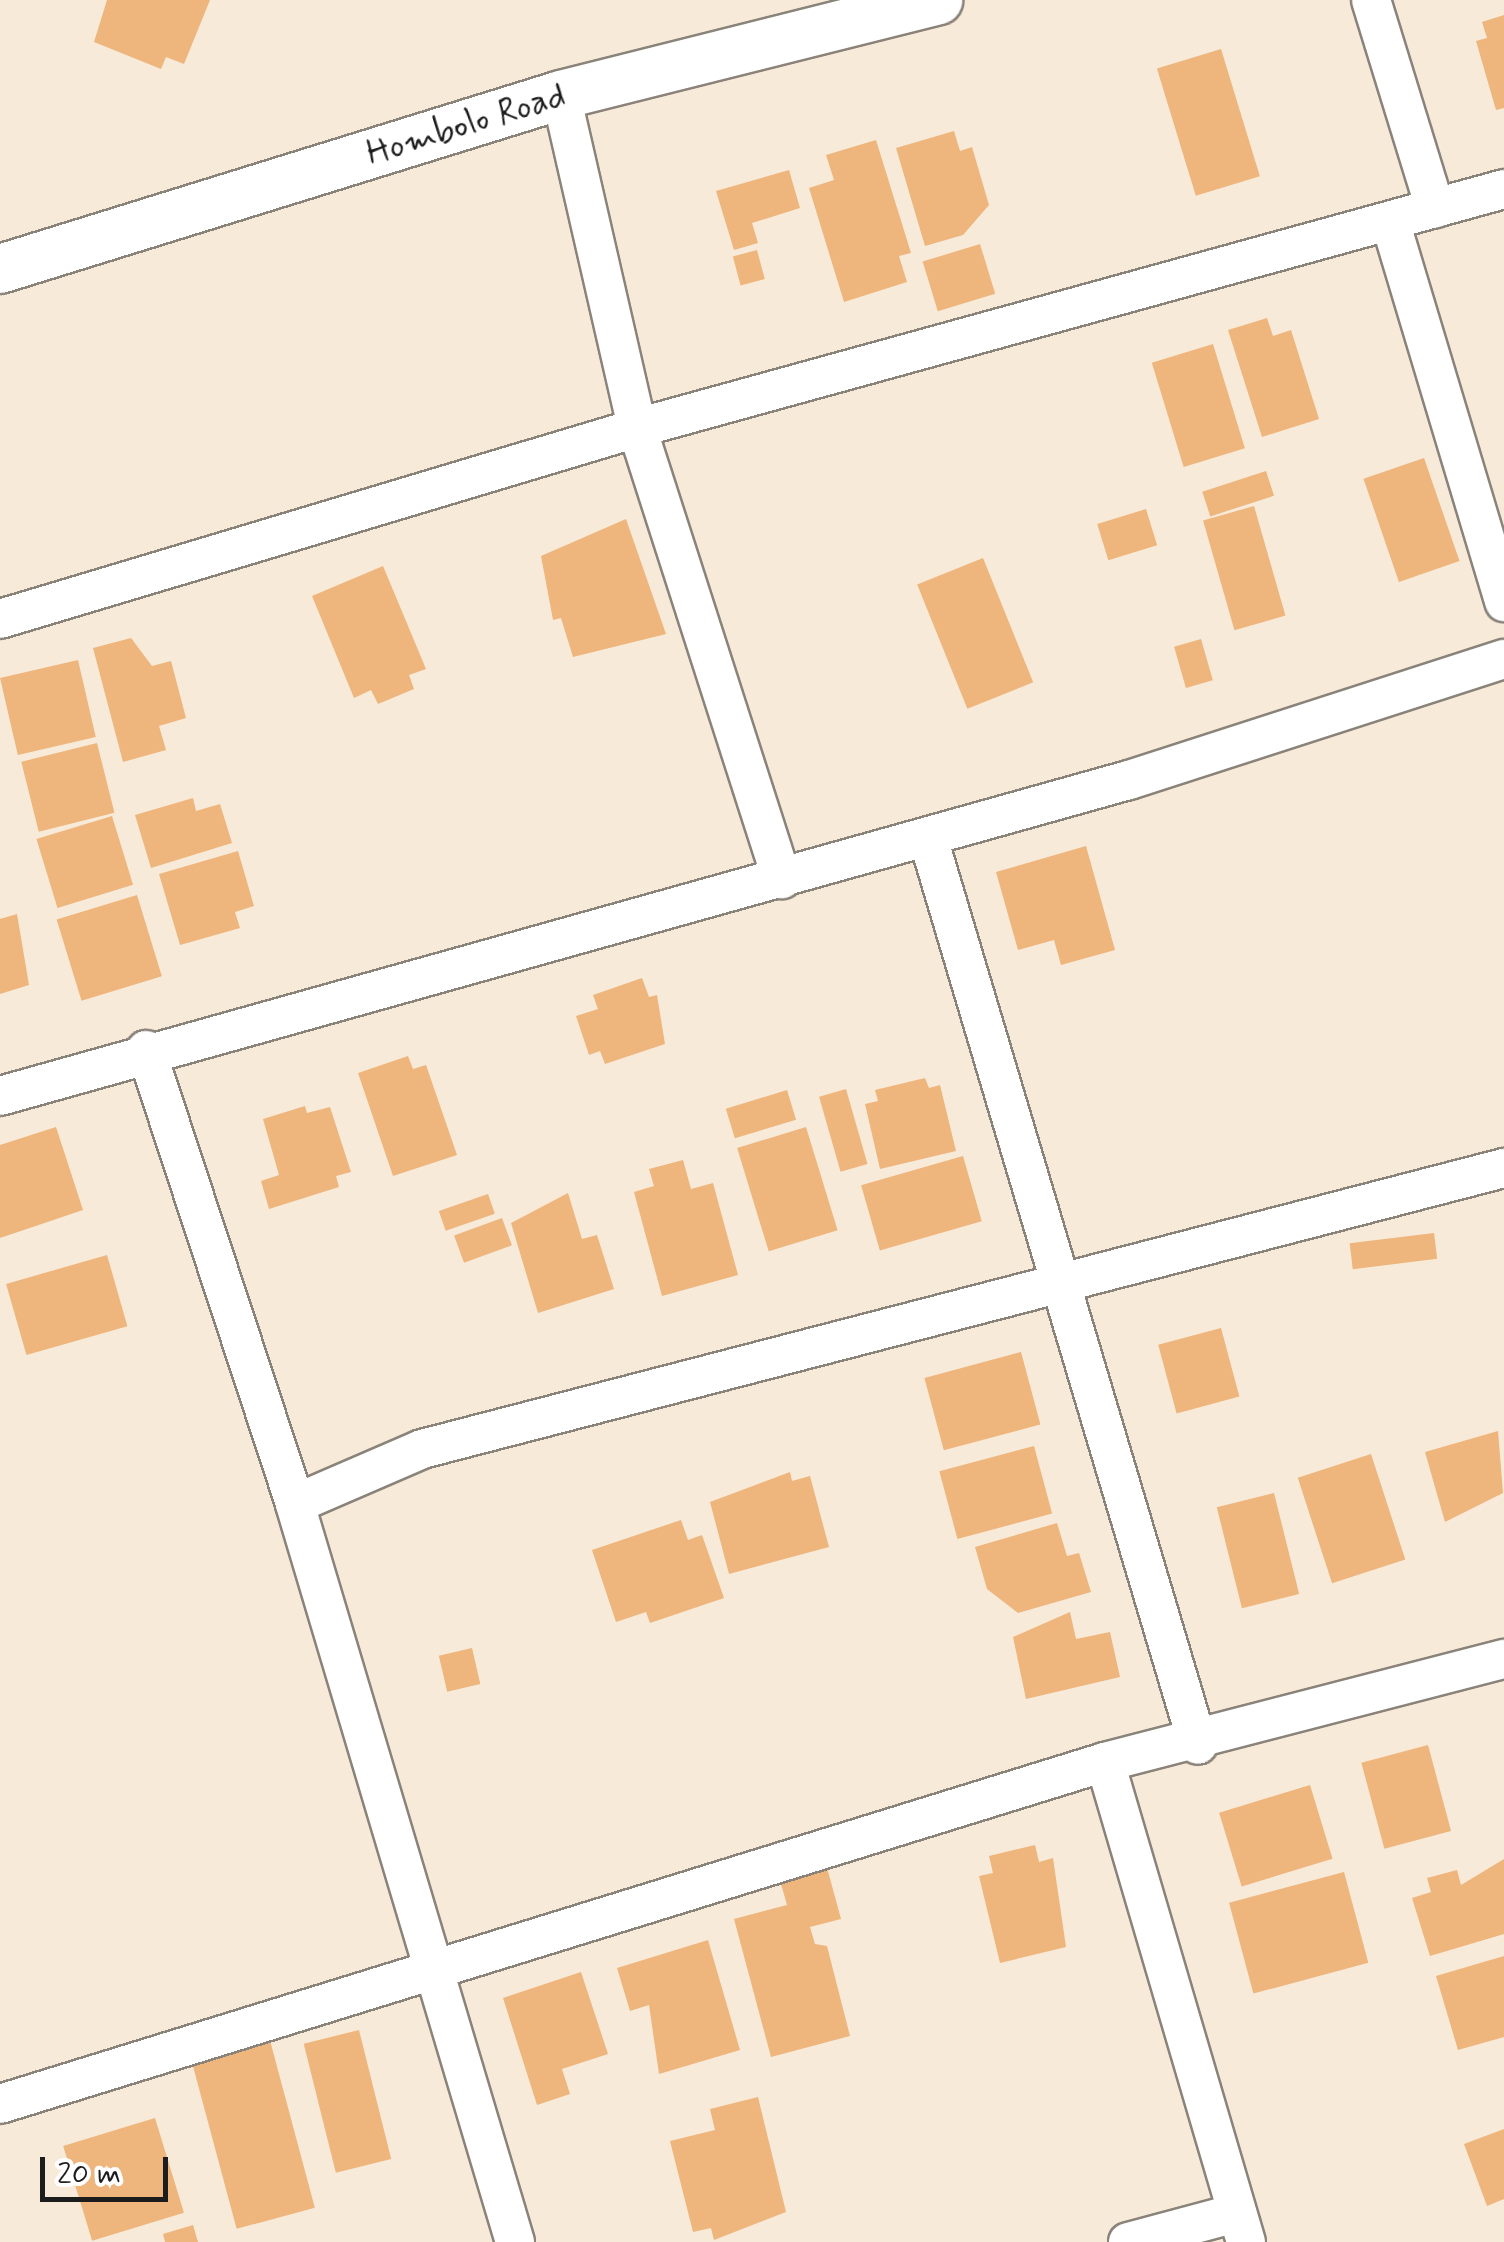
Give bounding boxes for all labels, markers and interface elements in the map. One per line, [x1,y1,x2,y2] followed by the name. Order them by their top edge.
[361,75,571,175] street label: Hombolo Road
[45,2137,172,2199] scale bar
[57,2155,121,2194] text: 20 m

